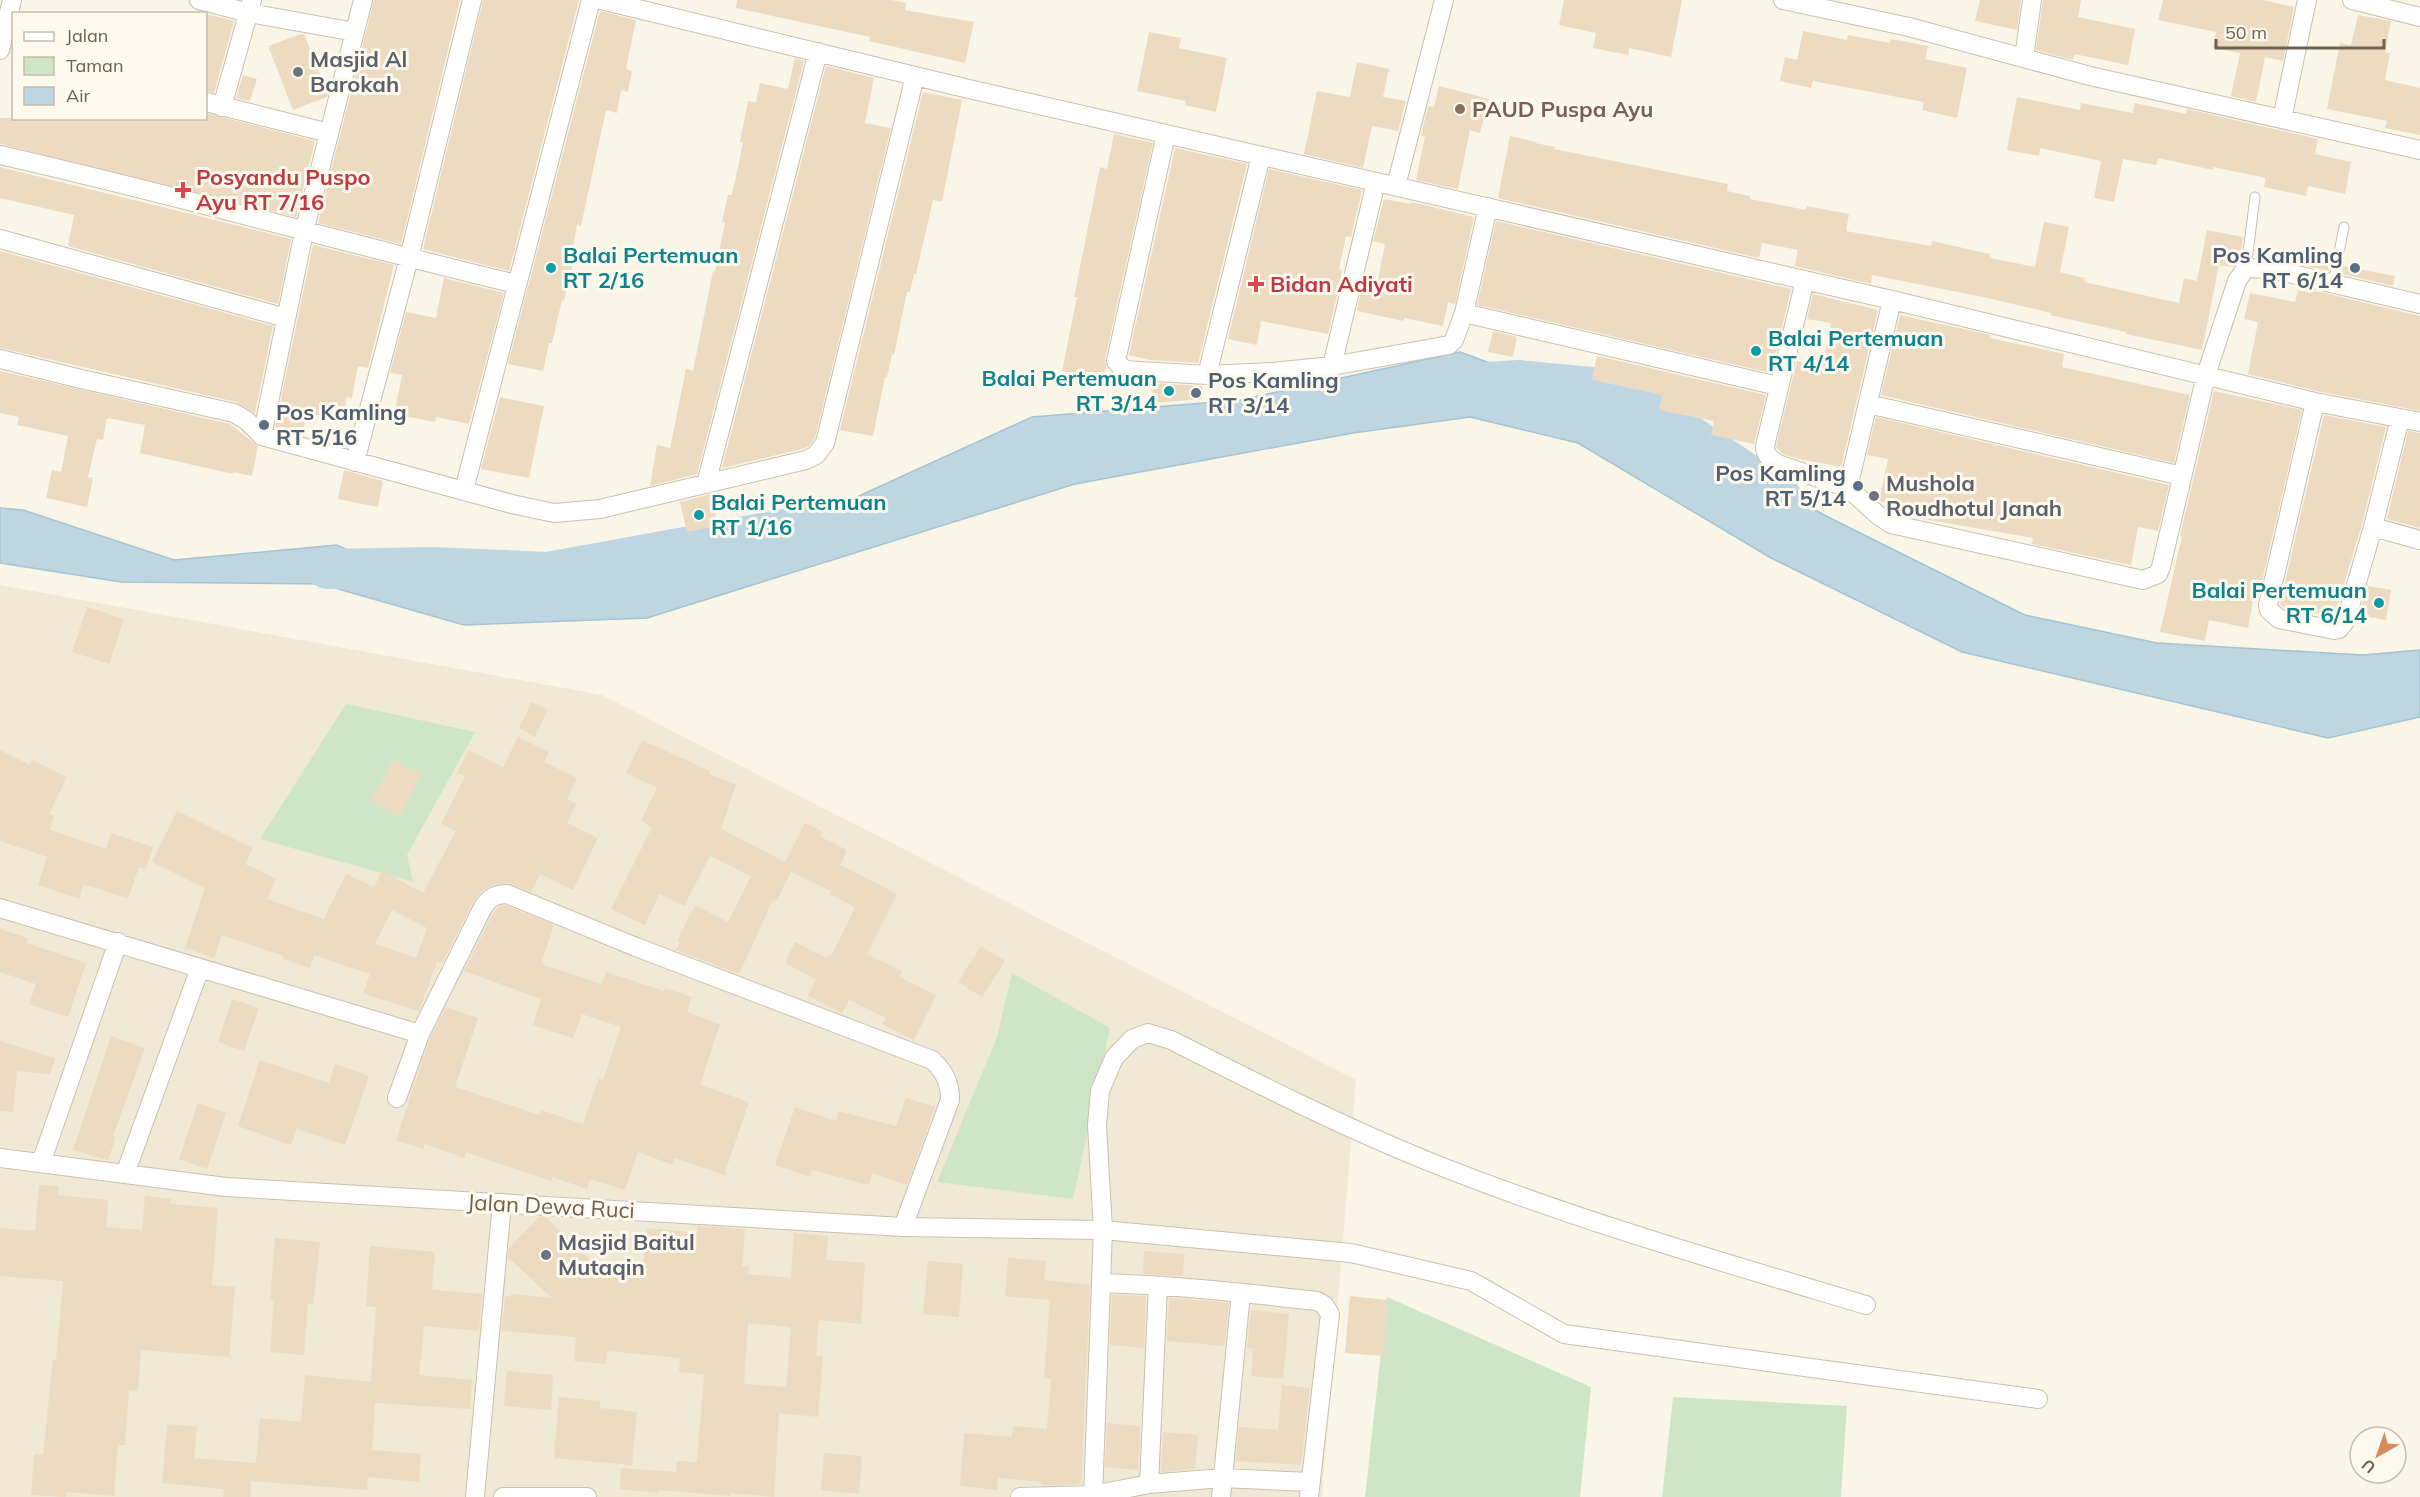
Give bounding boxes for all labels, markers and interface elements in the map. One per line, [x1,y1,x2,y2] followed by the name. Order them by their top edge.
[12,12,207,120] legend
[2216,12,2384,50] scale bar
[2225,21,2267,44] text: 50 m
[66,24,108,47] text: Jalan
[310,45,407,98] place label: Masjid Al Barokah
[66,54,123,77] text: Taman
[291,65,305,79] marker: Masjid Al Barokah
[66,84,91,107] text: Air
[1472,95,1653,123] place label: PAUD Puspa Ayu
[1453,102,1467,116] marker: PAUD Puspa Ayu
[196,163,371,216] place label: Posyandu Puspo Ayu RT 7/16
[174,181,192,199] marker: Posyandu Puspo Ayu RT 7/16
[563,241,738,294] place label: Balai Pertemuan RT 2/16
[2212,241,2343,294] place label: Pos Kamling RT 6/14
[544,261,558,275] marker: Balai Pertemuan RT 2/16
[2348,261,2362,275] marker: Pos Kamling RT 6/14
[1270,270,1413,298] place label: Bidan Adiyati
[1247,275,1265,293] marker: Bidan Adiyati
[1768,324,1943,377] place label: Balai Pertemuan RT 4/14
[1749,344,1763,358] marker: Balai Pertemuan RT 4/14
[982,364,1157,417] place label: Balai Pertemuan RT 3/14
[1208,366,1339,419] place label: Pos Kamling RT 3/14
[1162,384,1176,398] marker: Balai Pertemuan RT 3/14
[1189,386,1203,400] marker: Pos Kamling RT 3/14
[276,398,407,451] place label: Pos Kamling RT 5/16
[257,418,271,432] marker: Pos Kamling RT 5/16
[1715,459,1846,512] place label: Pos Kamling RT 5/14
[1886,469,2062,522] place label: Mushola Roudhotul Janah
[1851,479,1865,493] marker: Pos Kamling RT 5/14
[711,488,886,541] place label: Balai Pertemuan RT 1/16
[1867,489,1881,503] marker: Mushola Roudhotul Janah
[692,508,706,522] marker: Balai Pertemuan RT 1/16
[2192,576,2367,629] place label: Balai Pertemuan RT 6/14
[2372,596,2386,610] marker: Balai Pertemuan RT 6/14
[467,1188,635,1224] street label: Jalan Dewa Ruci
[558,1228,695,1281] place label: Masjid Baitul Mutaqin
[539,1248,553,1262] marker: Masjid Baitul Mutaqin
[2348,1425,2408,1485] north arrow
[2357,1455,2379,1478] text: U

